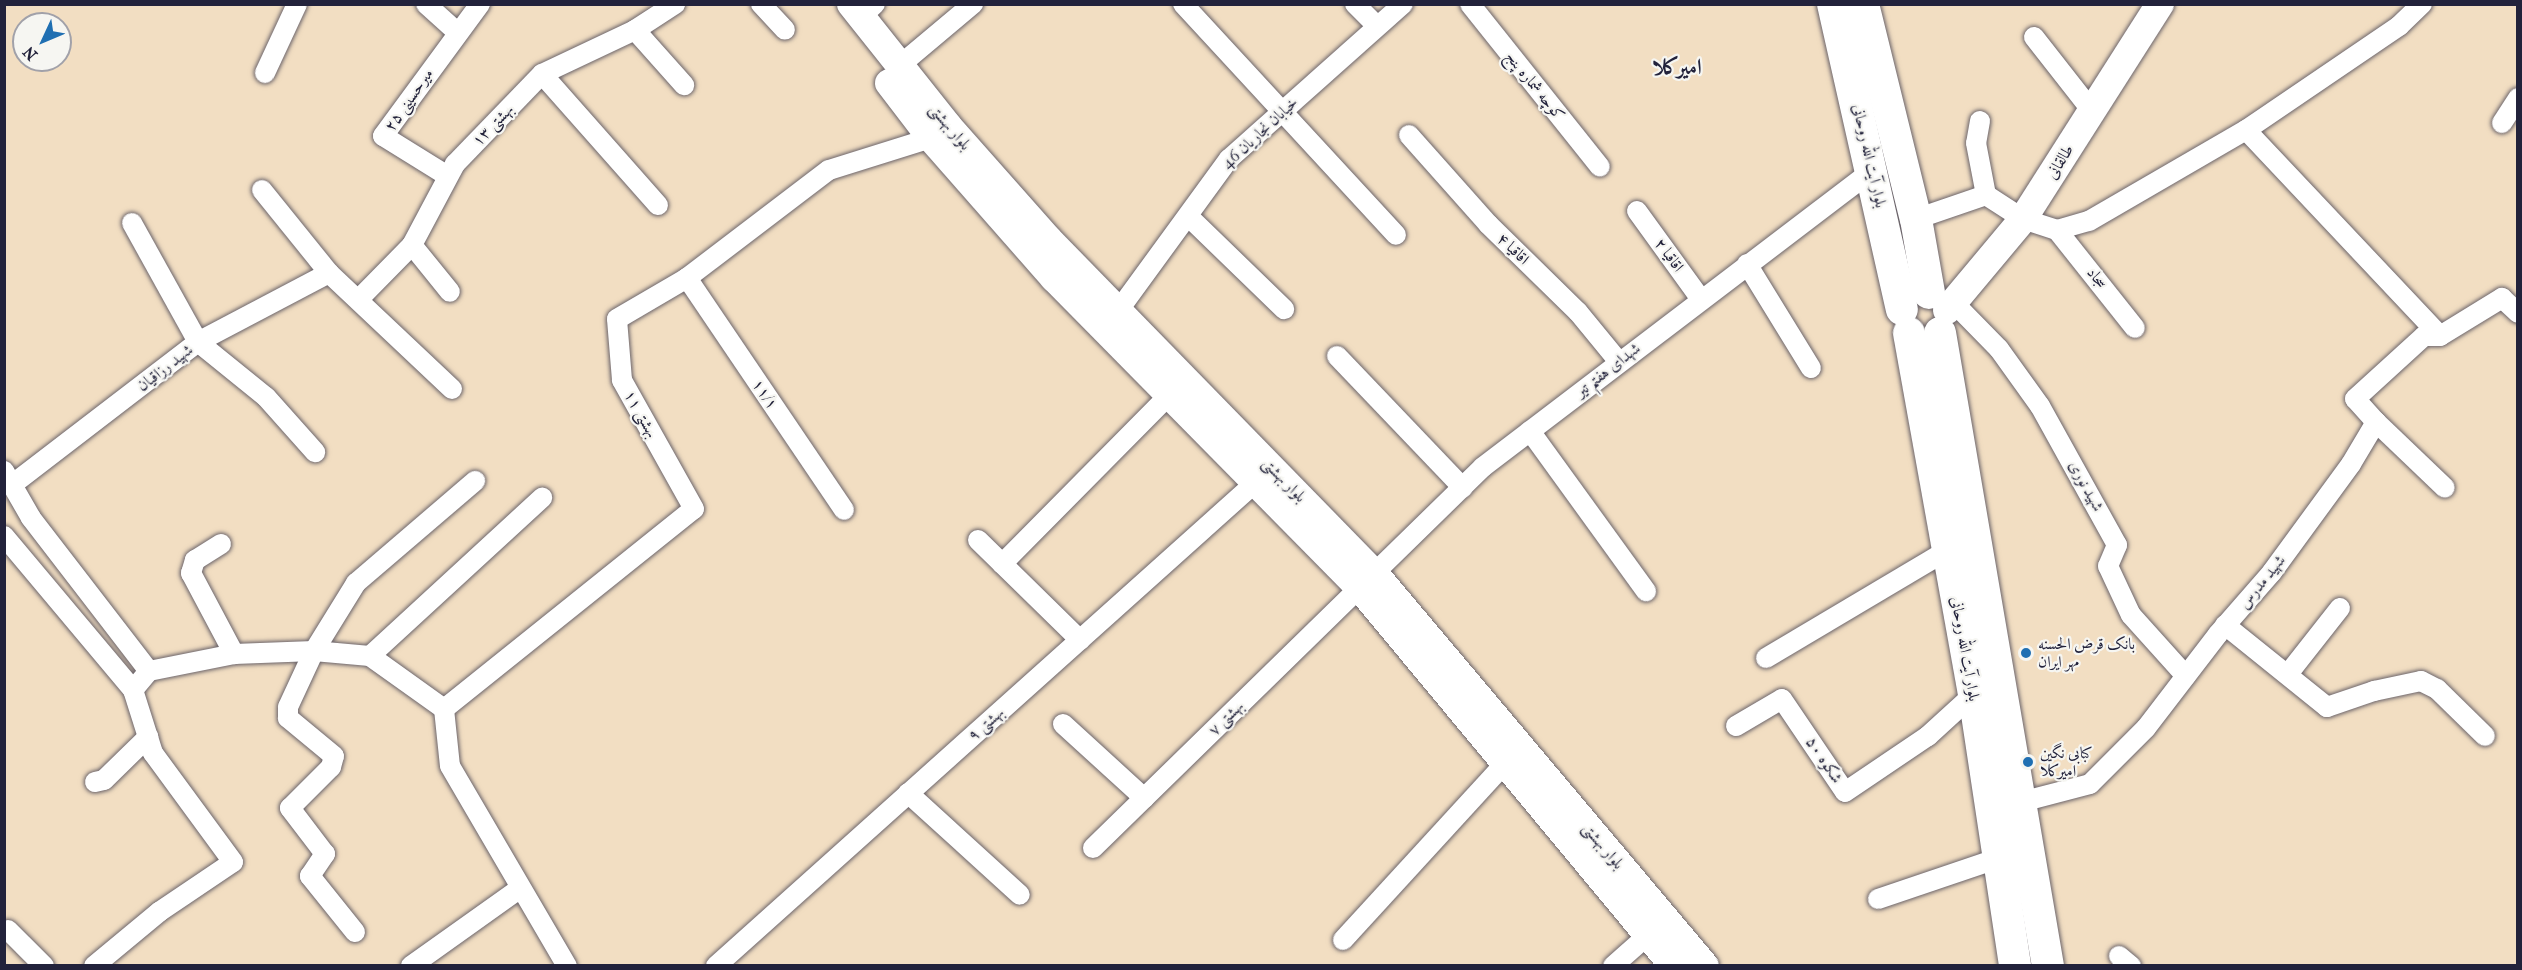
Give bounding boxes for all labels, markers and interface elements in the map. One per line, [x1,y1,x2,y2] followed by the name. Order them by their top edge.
[12,12,72,72] north arrow
[19,43,41,64] text: N
[1501,48,1569,124] street label: کوچه شماره پنج
[1652,55,1702,81] district label: امیرکلا
[380,65,438,135] street label: میرحسینی ۲۵
[1218,93,1302,173] street label: خیابان نجاریان 46
[468,100,518,150] street label: بهشتی ۱۳
[925,100,975,154] street label: بلوار بهشتی
[1848,102,1890,210] street label: بلوار آیت الله روحانی
[2042,141,2078,183] street label: طالقانی
[1493,229,1533,269] street label: اقاقیا ۴
[1650,234,1688,276] street label: اقاقیا ۲
[2083,263,2111,293] street label: سجاد
[1572,339,1644,401] street label: شهدای هفتم تیر
[133,340,197,396] street label: شهید رزاقیان
[748,375,782,413] street label: ۱۱/۱
[620,387,662,441] street label: بهشتی ۱۱
[1258,454,1310,506] street label: بلوار بهشتی
[2064,457,2108,515] street label: شهید نوری
[2234,551,2290,613] street label: شهید مدرس
[1946,595,1984,703] street label: بلوار آیت الله روحانی
[2038,634,2135,672] place label: بانک قرض الحسنه مهر ایران
[2019,646,2033,660] marker: بانک قرض الحسنه مهر ایران
[1204,696,1248,740] street label: بهشتی ۷
[964,703,1008,745] street label: بهشتی ۹
[1801,733,1847,787] street label: شکوه ۵۰
[2040,743,2093,781] place label: کبابی نگین امیرکلا
[2021,755,2035,769] marker: کبابی نگین امیرکلا
[1578,819,1628,873] street label: بلوار بهشتی

